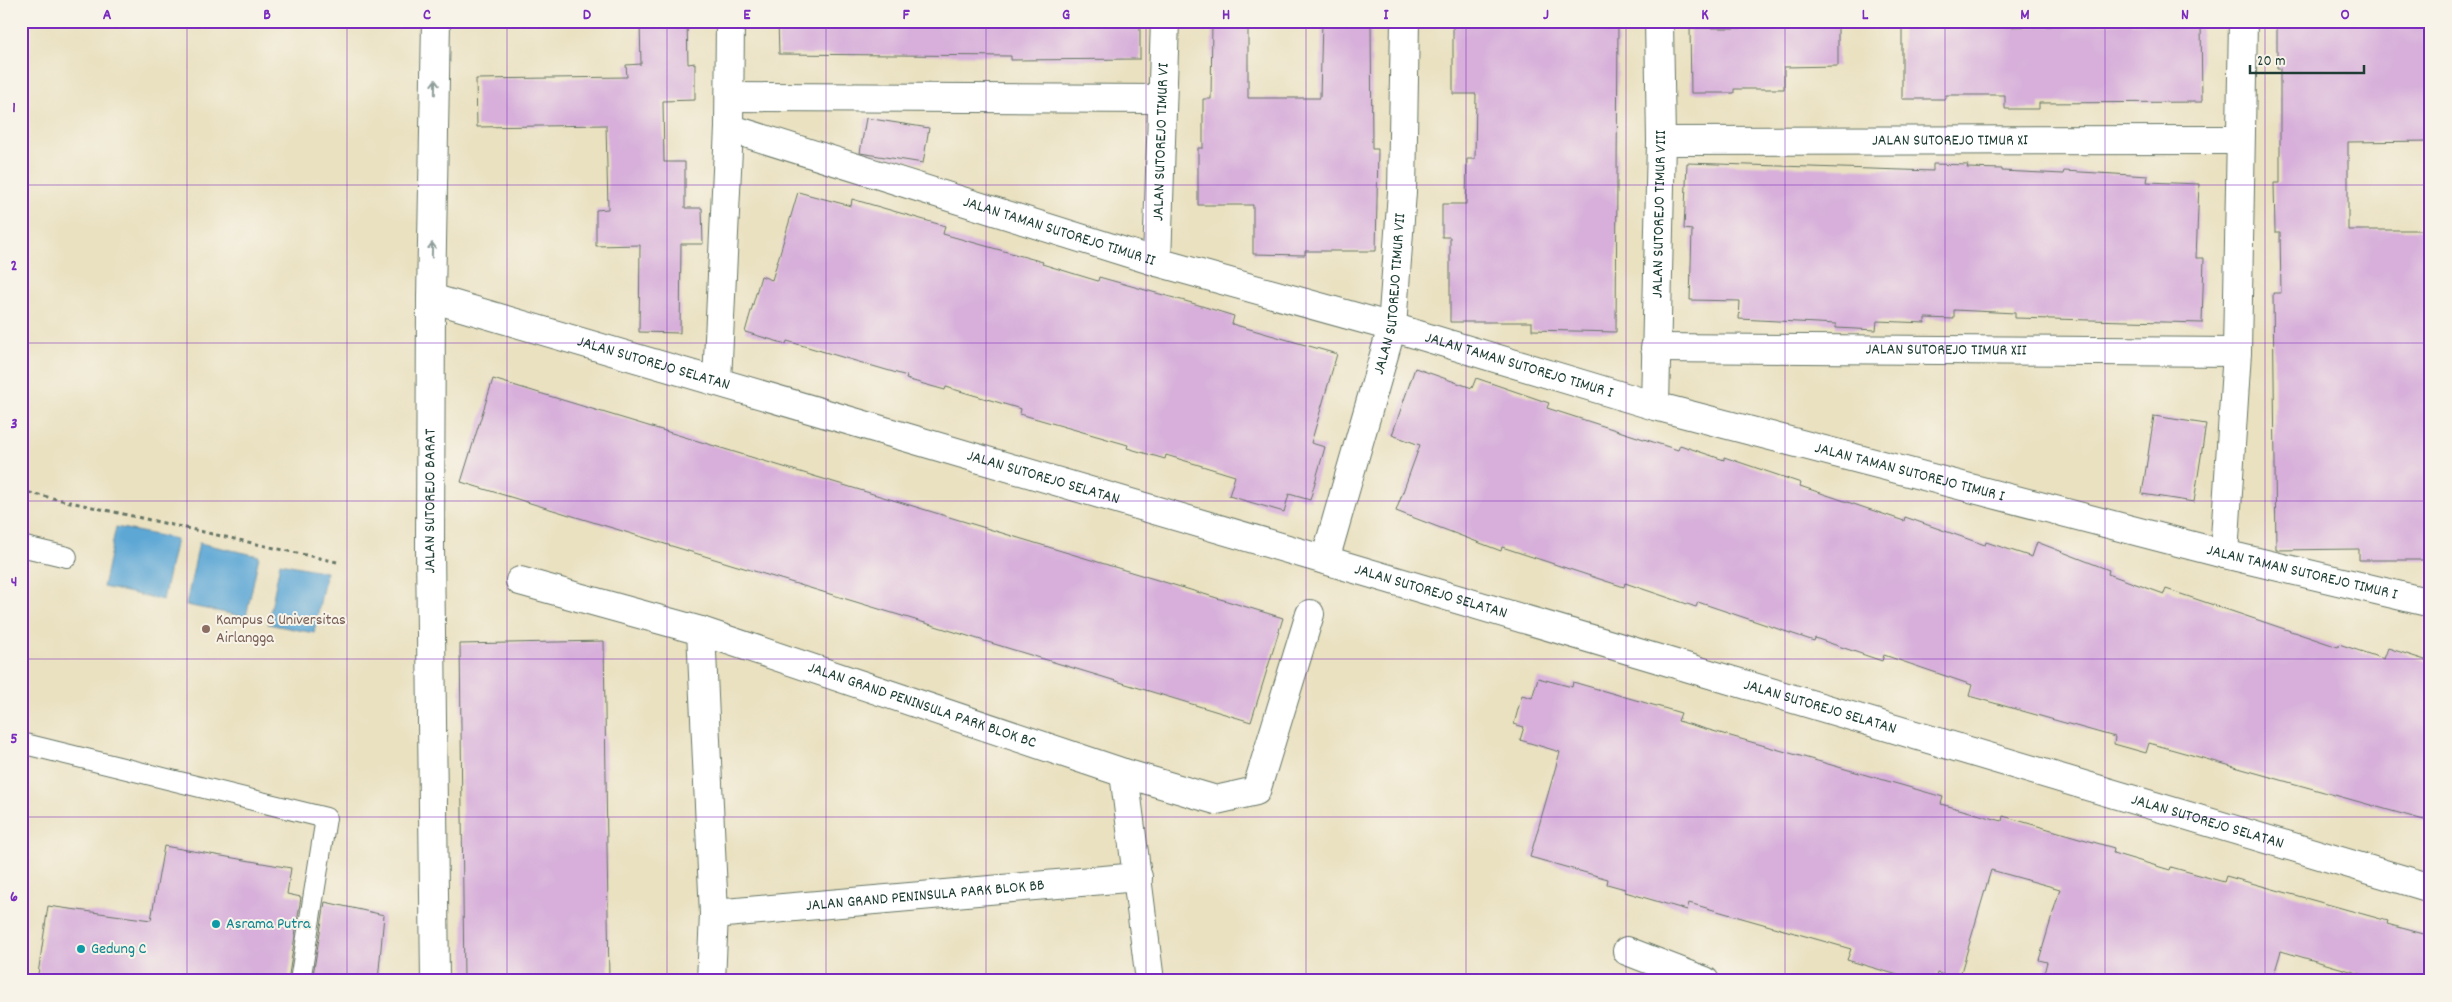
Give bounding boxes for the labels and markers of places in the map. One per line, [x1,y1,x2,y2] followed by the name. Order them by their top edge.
[216,609,346,650] place label: Kampus C Universitas Airlangga
[200,623,212,635] marker: Kampus C Universitas Airlangga
[226,913,311,936] place label: Asrama Putra
[210,918,222,930] marker: Asrama Putra
[91,938,147,961] place label: Gedung C
[75,943,87,955] marker: Gedung C

